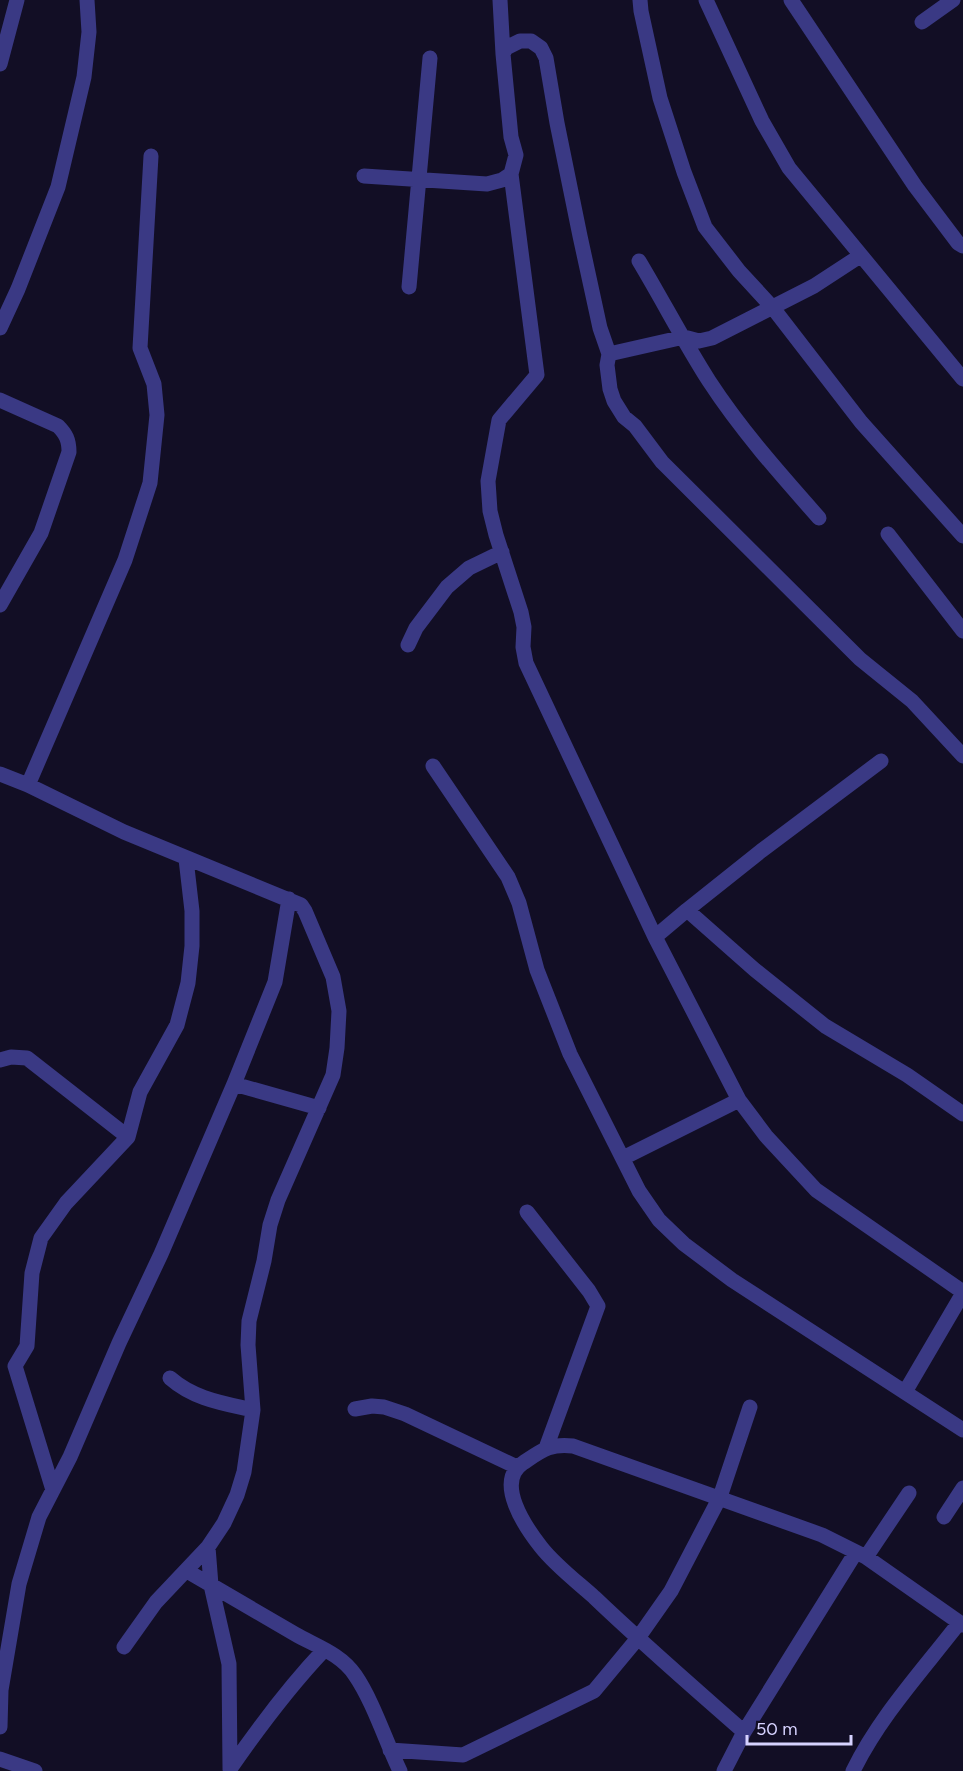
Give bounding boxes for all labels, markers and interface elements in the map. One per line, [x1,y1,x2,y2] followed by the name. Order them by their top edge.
[747,1708,850,1746] scale bar
[756,1718,798,1740] text: 50 m

